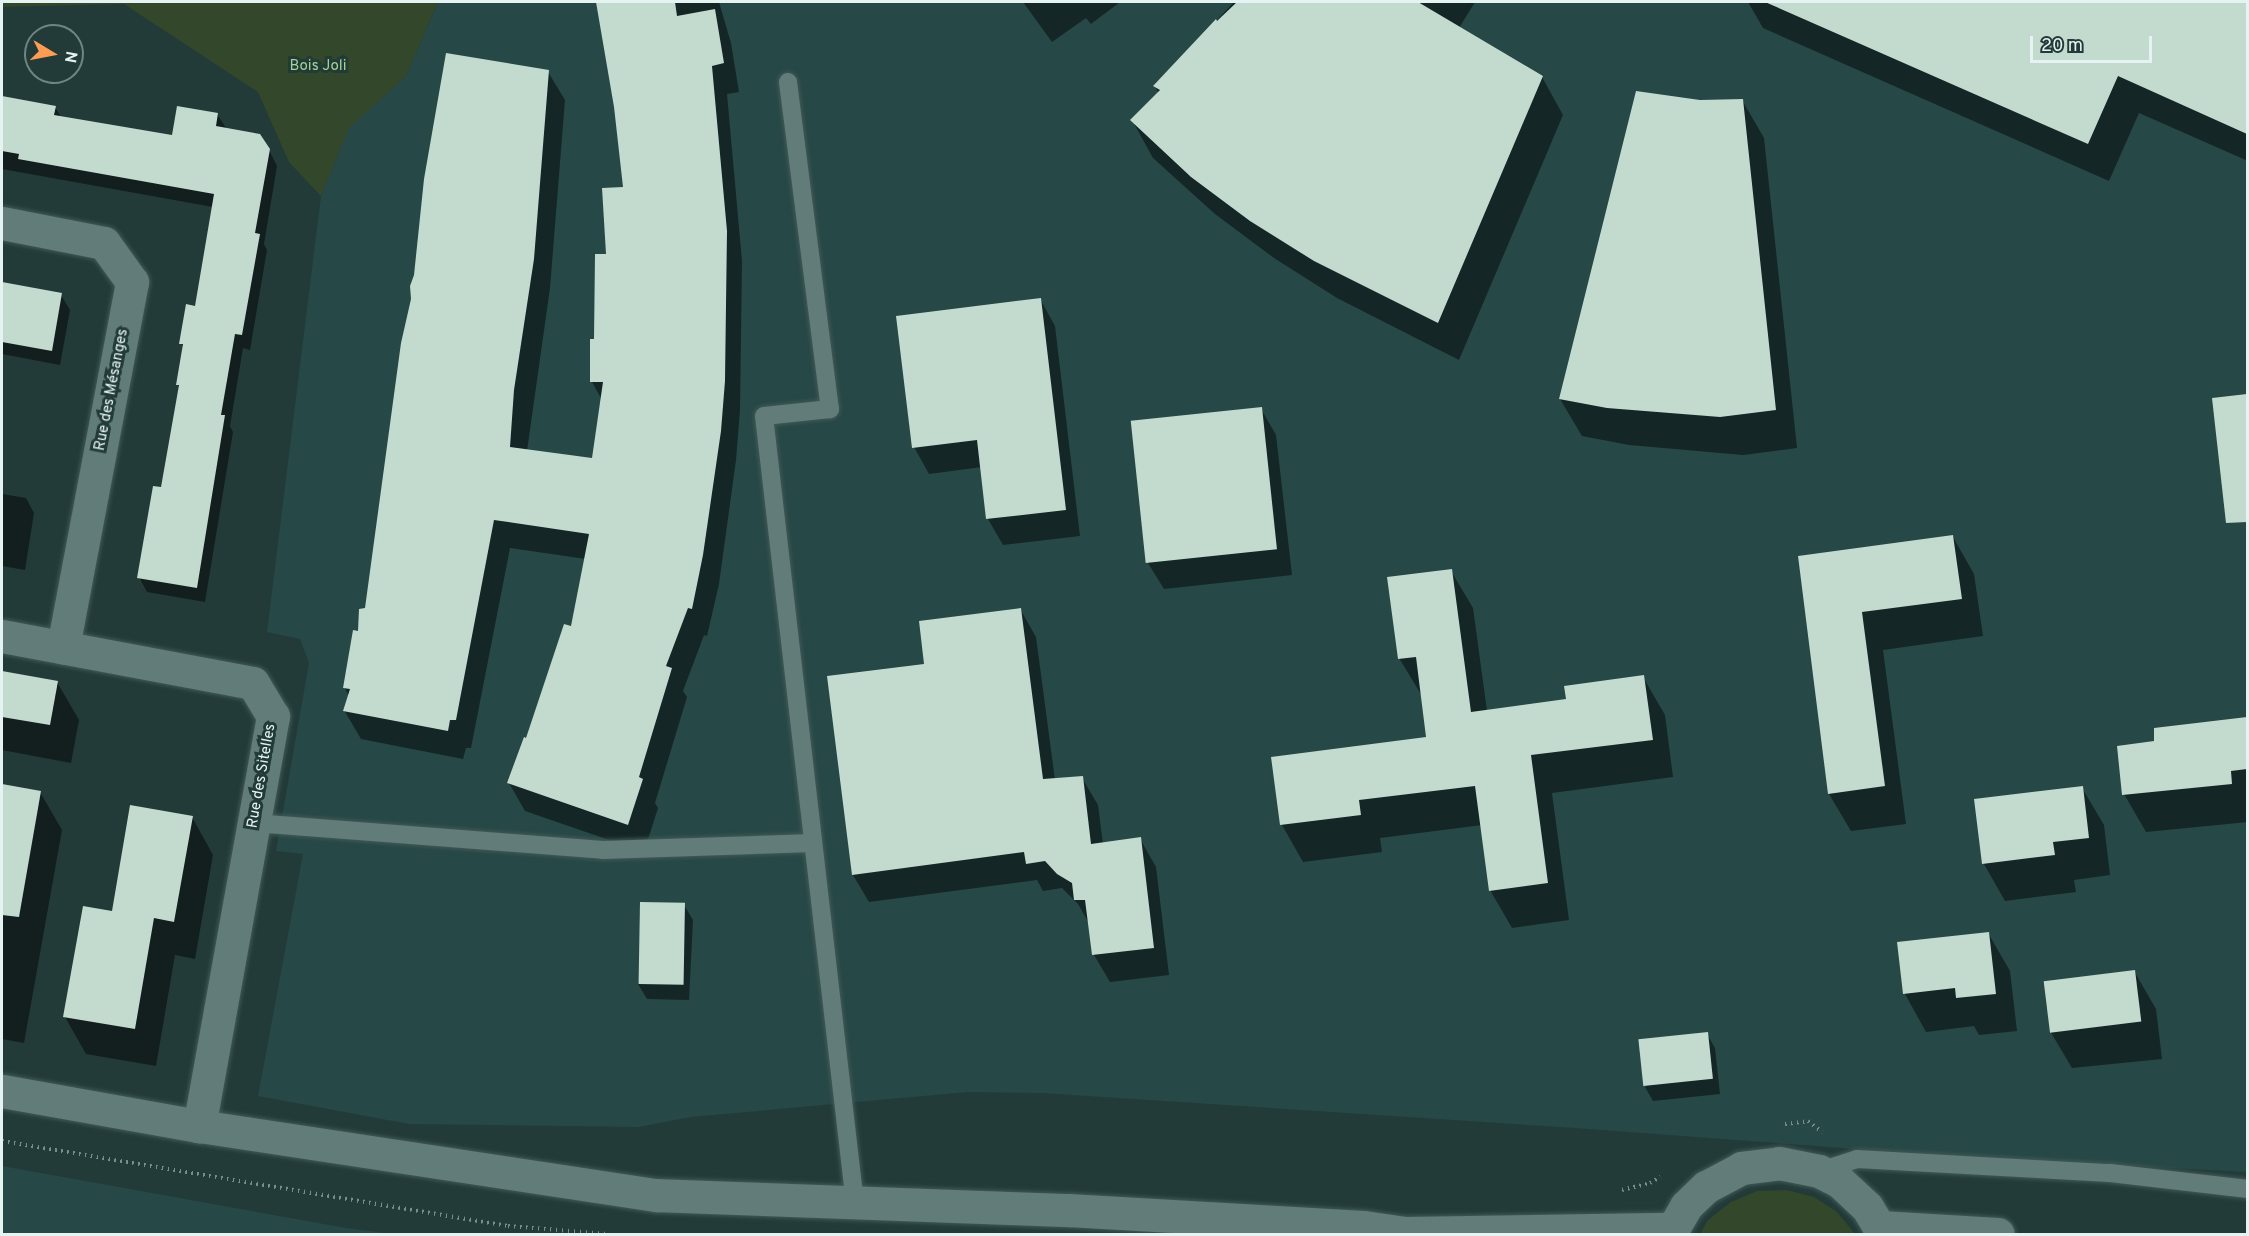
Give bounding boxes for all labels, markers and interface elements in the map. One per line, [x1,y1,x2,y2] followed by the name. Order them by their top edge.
[24,24,84,84] north arrow
[2033,24,2154,62] scale bar
[2041,35,2083,58] text: 20 m
[59,49,81,64] text: N
[289,58,347,76] park label: Bois Joli
[91,328,133,452] street label: Rue des Mésanges
[244,722,280,830] street label: Rue des Sitelles

